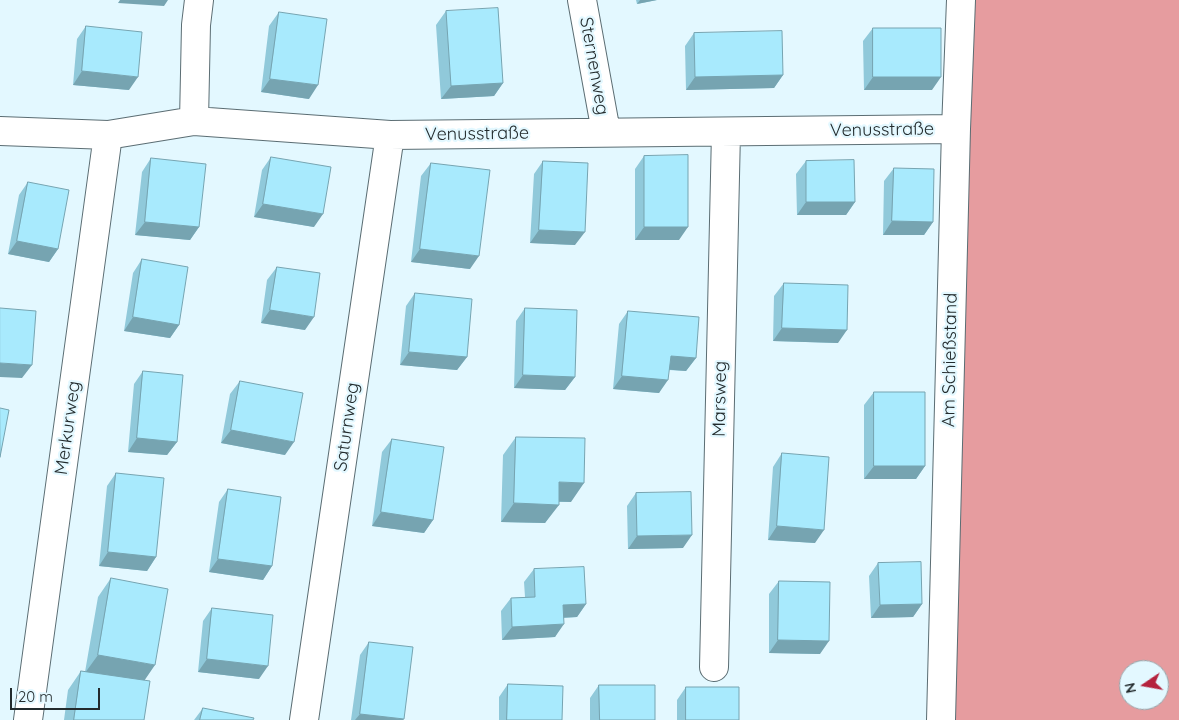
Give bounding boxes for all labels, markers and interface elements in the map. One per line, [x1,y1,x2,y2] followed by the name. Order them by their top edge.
[575,15,613,117] street label: Sternenweg
[830,118,934,142] street label: Venusstraße
[425,122,529,146] street label: Venusstraße
[938,293,962,427] street label: Am Schießstand
[709,361,731,437] street label: Marsweg
[51,380,85,476] street label: Merkurweg
[330,381,364,473] street label: Saturnweg
[1119,660,1169,710] north arrow
[12,678,102,710] scale bar
[1120,681,1140,695] text: N
[18,687,53,706] text: 20 m

